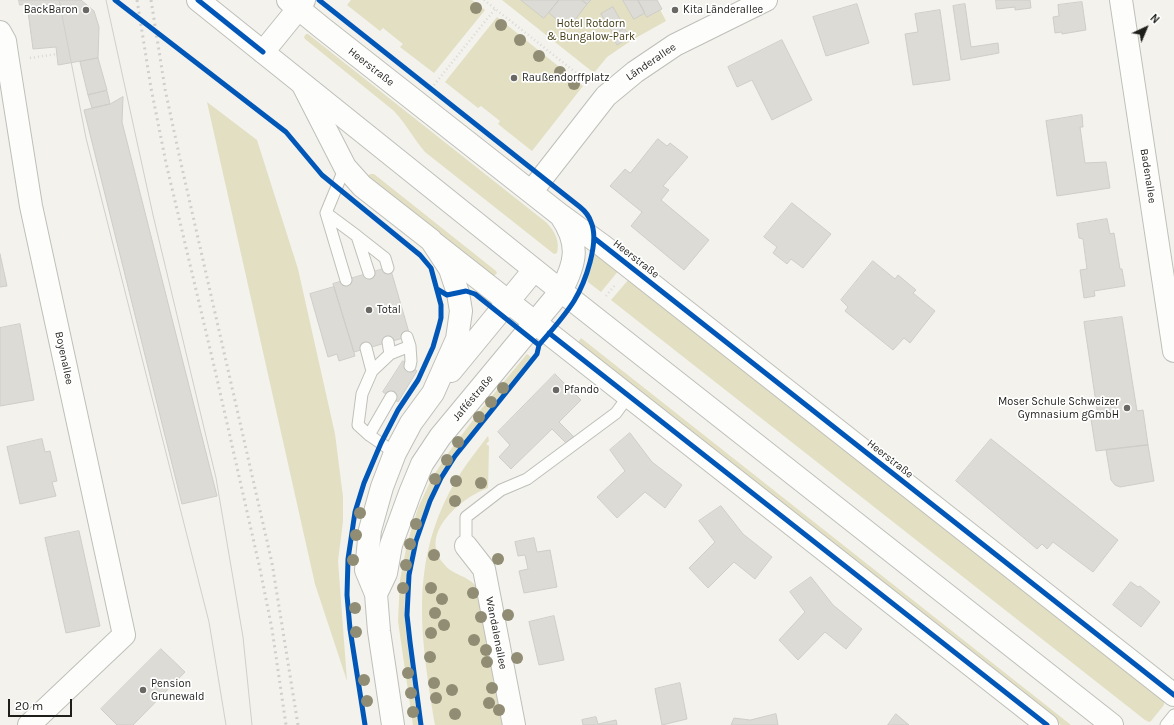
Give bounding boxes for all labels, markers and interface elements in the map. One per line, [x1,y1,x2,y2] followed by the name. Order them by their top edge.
[24,3,78,17] place label: BackBaron
[683,3,763,17] place label: Kita Länderallee
[81,5,91,15] marker: BackBaron
[670,5,680,15] marker: Kita Länderallee
[1126,8,1166,48] north arrow
[1147,12,1162,26] text: N
[547,17,635,43] park label: Hotel Rotdorn & Bungalow-Park
[623,40,679,84] street label: Länderallee
[345,45,397,89] street label: Heerstraße
[522,71,609,85] place label: Raußendorffplatz
[509,73,519,83] marker: Raußendorffplatz
[1137,148,1159,204] street label: Badenallee
[610,237,662,281] street label: Heerstraße
[377,303,401,317] place label: Total
[364,305,374,315] marker: Total
[52,330,76,386] street label: Boyenallee
[450,372,496,424] street label: Jafféstraße
[564,383,599,397] place label: Pfando
[551,385,561,395] marker: Pfando
[998,395,1119,421] place label: Moser Schule Schweizer Gymnasium gGmbH
[1122,403,1132,413] marker: Moser Schule Schweizer Gymnasium gGmbH
[864,437,916,481] street label: Heerstraße
[482,596,510,670] street label: Wandalenallee
[151,677,205,703] place label: Pension Grunewald
[138,685,148,695] marker: Pension Grunewald
[10,691,74,717] scale bar
[15,699,43,713] text: 20 m

